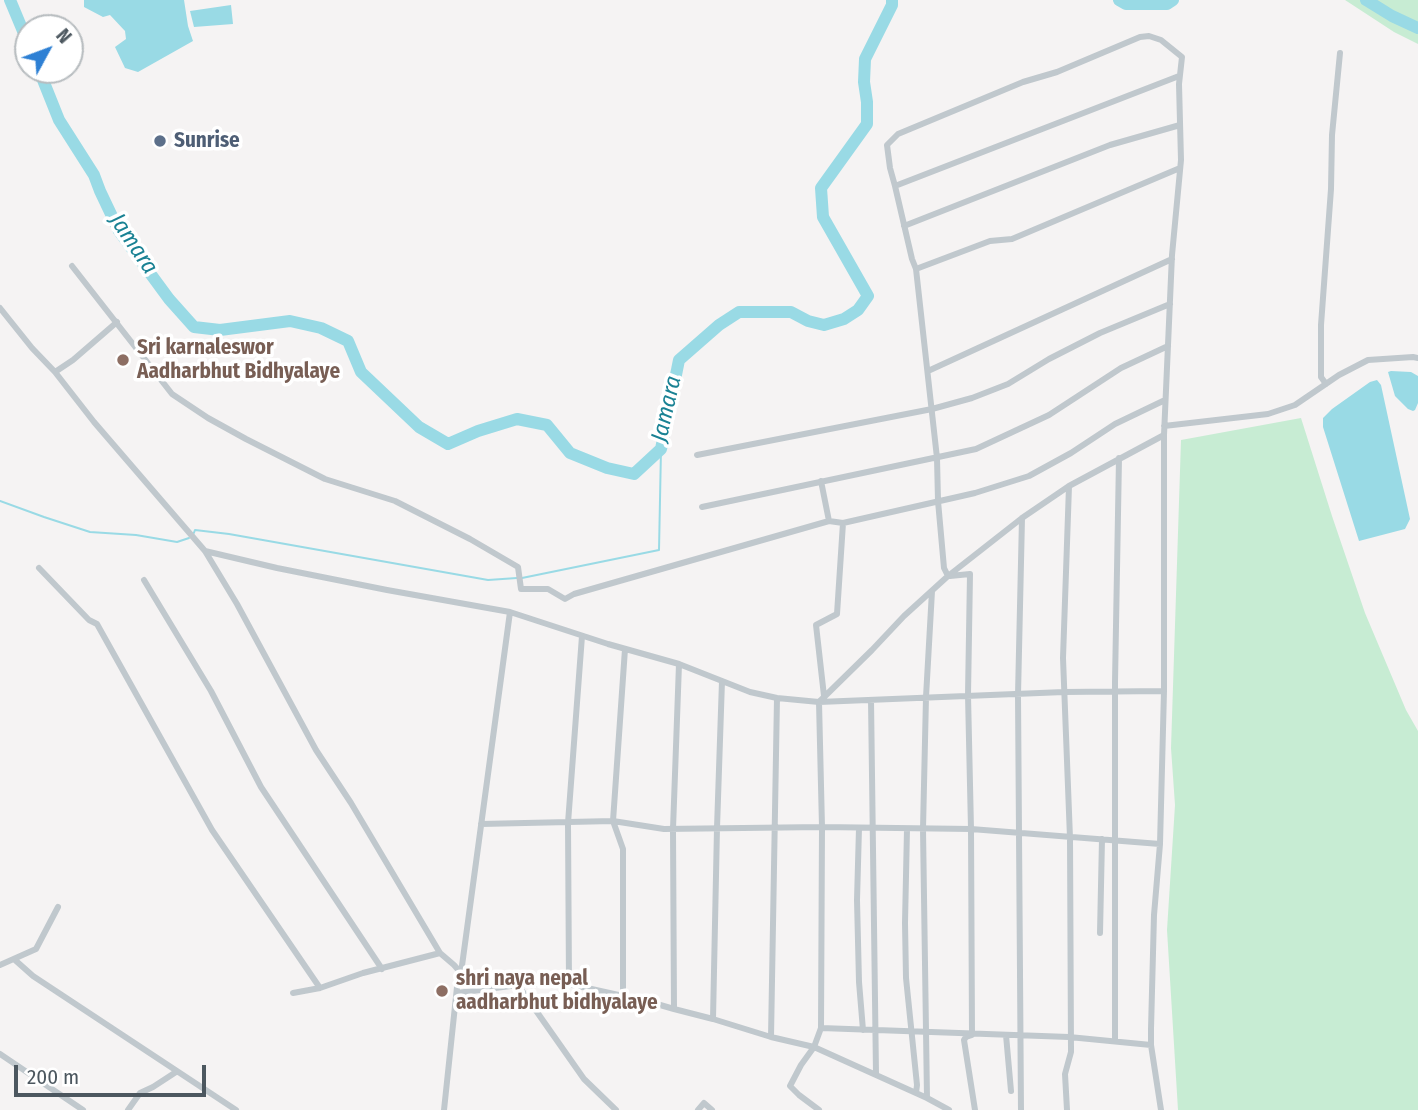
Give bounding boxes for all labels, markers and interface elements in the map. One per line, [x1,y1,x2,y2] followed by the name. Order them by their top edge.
[14,14,84,84] north arrow
[51,24,76,48] text: N
[174,128,240,154] place label: Sunrise
[152,133,168,149] marker: Sunrise
[103,209,163,279] water label: Jamara
[137,335,340,385] place label: Sri karnaleswor Aadharbhut Bidhyalaye
[115,352,131,368] marker: Sri karnaleswor Aadharbhut Bidhyalaye
[646,373,688,445] water label: Jamara
[456,966,658,1016] place label: shri naya nepal aadharbhut bidhyalaye
[434,983,450,999] marker: shri naya nepal aadharbhut bidhyalaye
[18,1050,210,1094] scale bar
[27,1064,79,1090] text: 200 m

